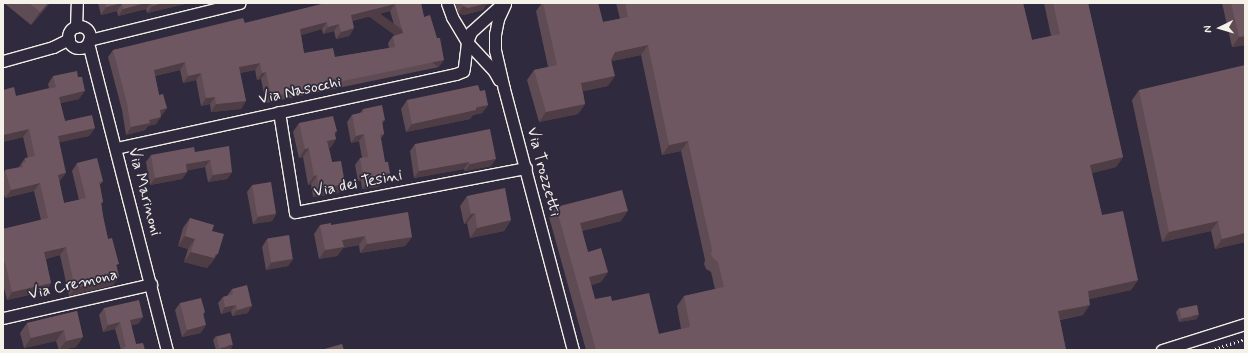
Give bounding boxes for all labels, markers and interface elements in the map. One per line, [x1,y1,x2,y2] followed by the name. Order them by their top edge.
[1200,8,1240,48] north arrow
[1201,25,1215,33] text: N
[258,73,342,109] street label: Via Nasocchi
[522,125,564,219] street label: Via Trozzetti
[123,147,165,237] street label: Via Marinoni
[312,166,404,202] street label: Via dei Tesini
[26,265,120,305] street label: Via Cremona

